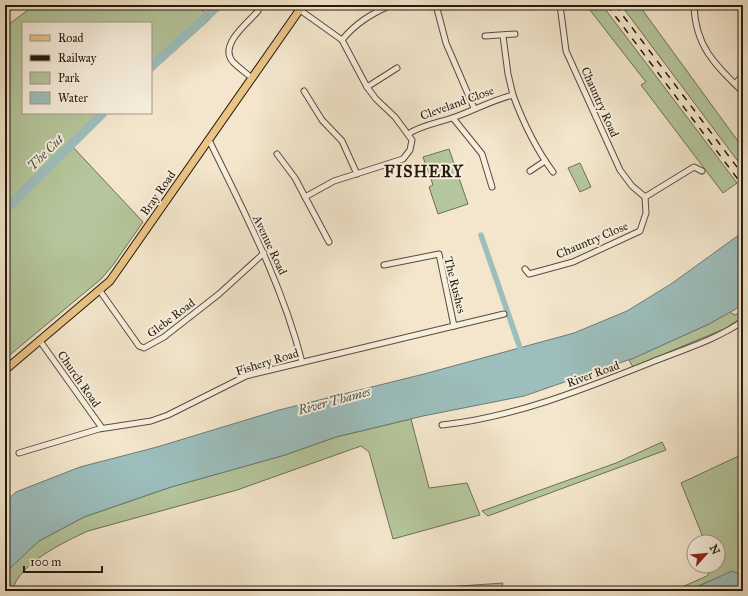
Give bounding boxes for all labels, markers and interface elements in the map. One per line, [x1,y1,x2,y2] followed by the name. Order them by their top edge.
[22,22,152,114] legend
[58,31,84,45] text: Road
[58,51,97,65] text: Railway
[578,65,622,139] street label: Chauntry Road
[58,71,80,85] text: Park
[418,83,496,123] street label: Cleveland Close
[58,91,88,105] text: Water
[25,131,68,174] water label: The Cut
[384,162,464,181] district label: FISHERY
[138,168,178,218] street label: Bray Road
[250,212,290,277] street label: Avenue Road
[554,219,630,261] street label: Chauntry Close
[441,255,469,315] street label: The Rushes
[144,296,198,340] street label: Glebe Road
[234,346,300,378] street label: Fishery Road
[54,348,104,410] street label: Church Road
[565,358,621,390] street label: River Road
[295,384,372,419] water label: River Thames
[686,534,726,574] north arrow
[707,543,723,557] text: N
[24,548,102,574] scale bar
[30,555,61,569] text: 100 m

